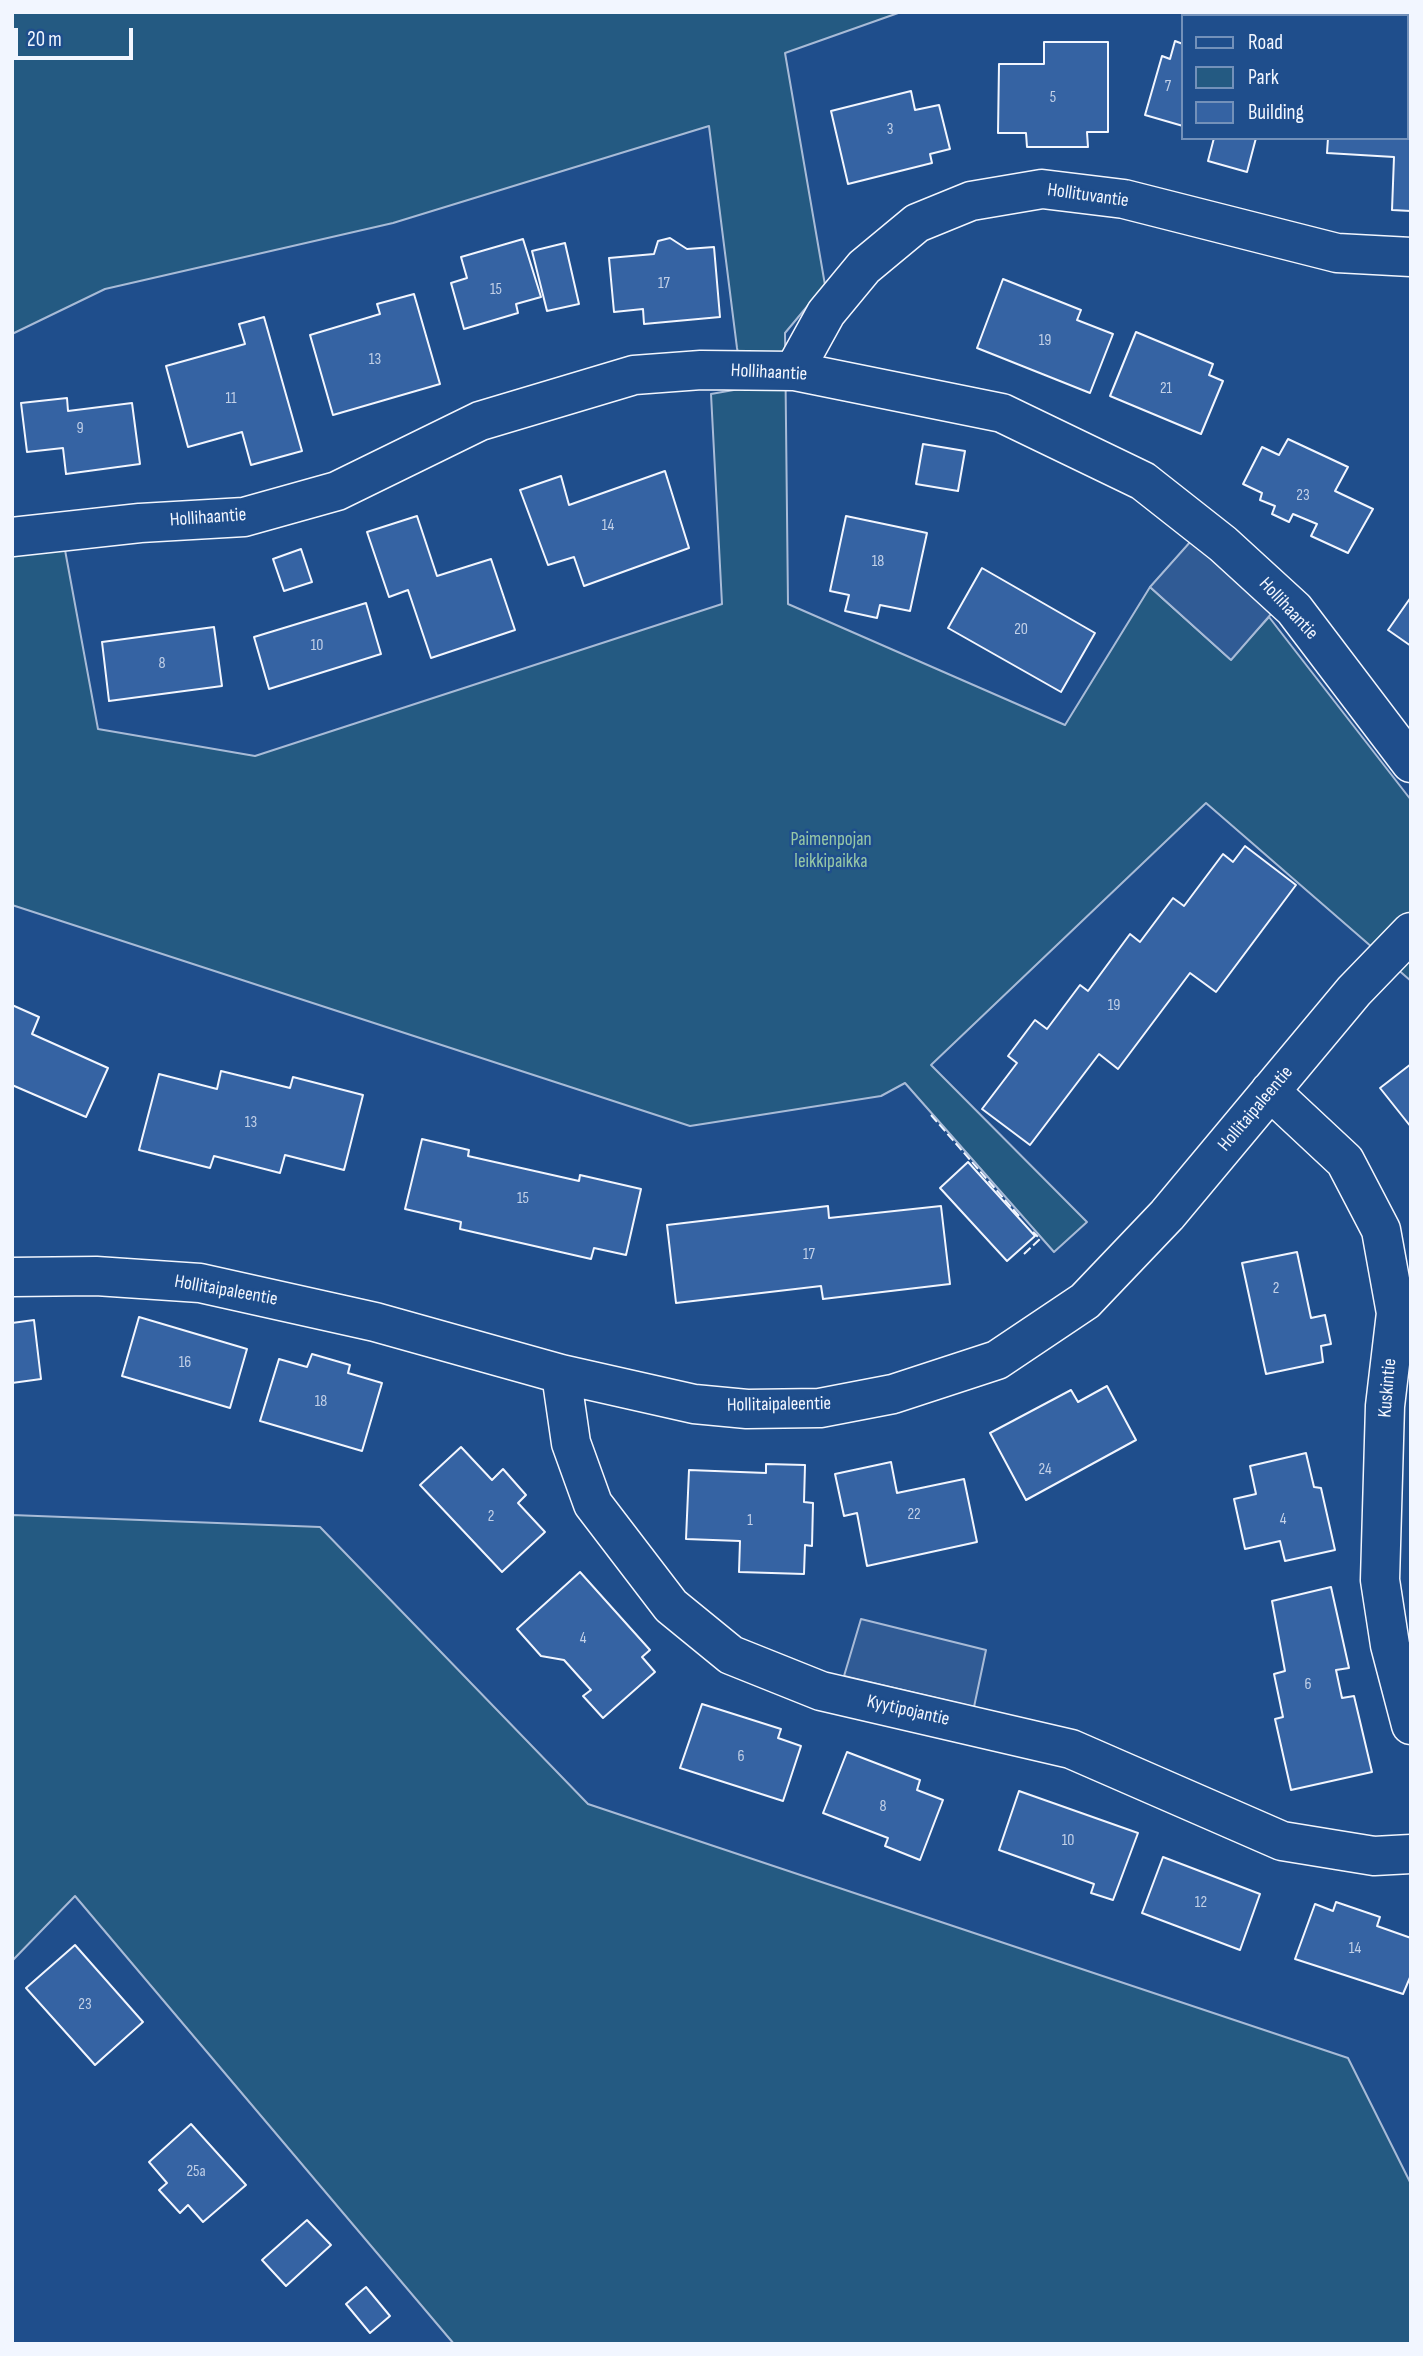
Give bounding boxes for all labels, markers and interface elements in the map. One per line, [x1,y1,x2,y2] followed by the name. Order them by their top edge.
[18,14,136,58] scale bar
[1182,14,1409,140] legend
[27,27,62,52] text: 20 m
[1248,30,1283,55] text: Road
[1248,65,1279,90] text: Park
[1165,77,1171,97] house number: 7
[1050,88,1056,108] house number: 5
[1248,100,1304,125] text: Building
[887,120,893,140] house number: 3
[1046,179,1130,213] street label: Hollituvantie
[658,274,670,294] house number: 17
[490,280,502,300] house number: 15
[1039,331,1051,351] house number: 19
[369,350,381,370] house number: 13
[730,360,808,386] street label: Hollihaantie
[1160,379,1172,399] house number: 21
[225,389,237,409] house number: 11
[76,419,84,439] house number: 9
[1296,486,1310,506] house number: 23
[169,504,247,532] street label: Hollihaantie
[602,516,614,536] house number: 14
[872,552,884,572] house number: 18
[1254,573,1322,645] street label: Hollihaantie
[1014,620,1028,640] house number: 20
[311,636,323,656] house number: 10
[158,654,166,674] house number: 8
[790,829,872,873] park label: Paimenpojan leikkipaikka
[1108,996,1120,1016] house number: 19
[1214,1062,1298,1156] street label: Hollitaipaleentie
[245,1113,257,1133] house number: 13
[517,1189,529,1209] house number: 15
[803,1245,815,1265] house number: 17
[173,1271,279,1311] street label: Hollitaipaleentie
[1273,1279,1279,1299] house number: 2
[179,1353,191,1373] house number: 16
[1374,1358,1402,1418] street label: Kuskintie
[315,1392,327,1412] house number: 18
[727,1393,831,1417] street label: Hollitaipaleentie
[1038,1460,1052,1480] house number: 24
[907,1505,921,1525] house number: 22
[488,1507,494,1527] house number: 2
[1280,1510,1286,1530] house number: 4
[747,1511,753,1531] house number: 1
[580,1629,586,1649] house number: 4
[1304,1675,1312,1695] house number: 6
[865,1690,951,1732] street label: Kyytipojantie
[737,1747,745,1767] house number: 6
[879,1797,887,1817] house number: 8
[1062,1831,1074,1851] house number: 10
[1195,1893,1207,1913] house number: 12
[1349,1939,1361,1959] house number: 14
[78,1995,92,2015] house number: 23
[186,2162,206,2182] house number: 25a

